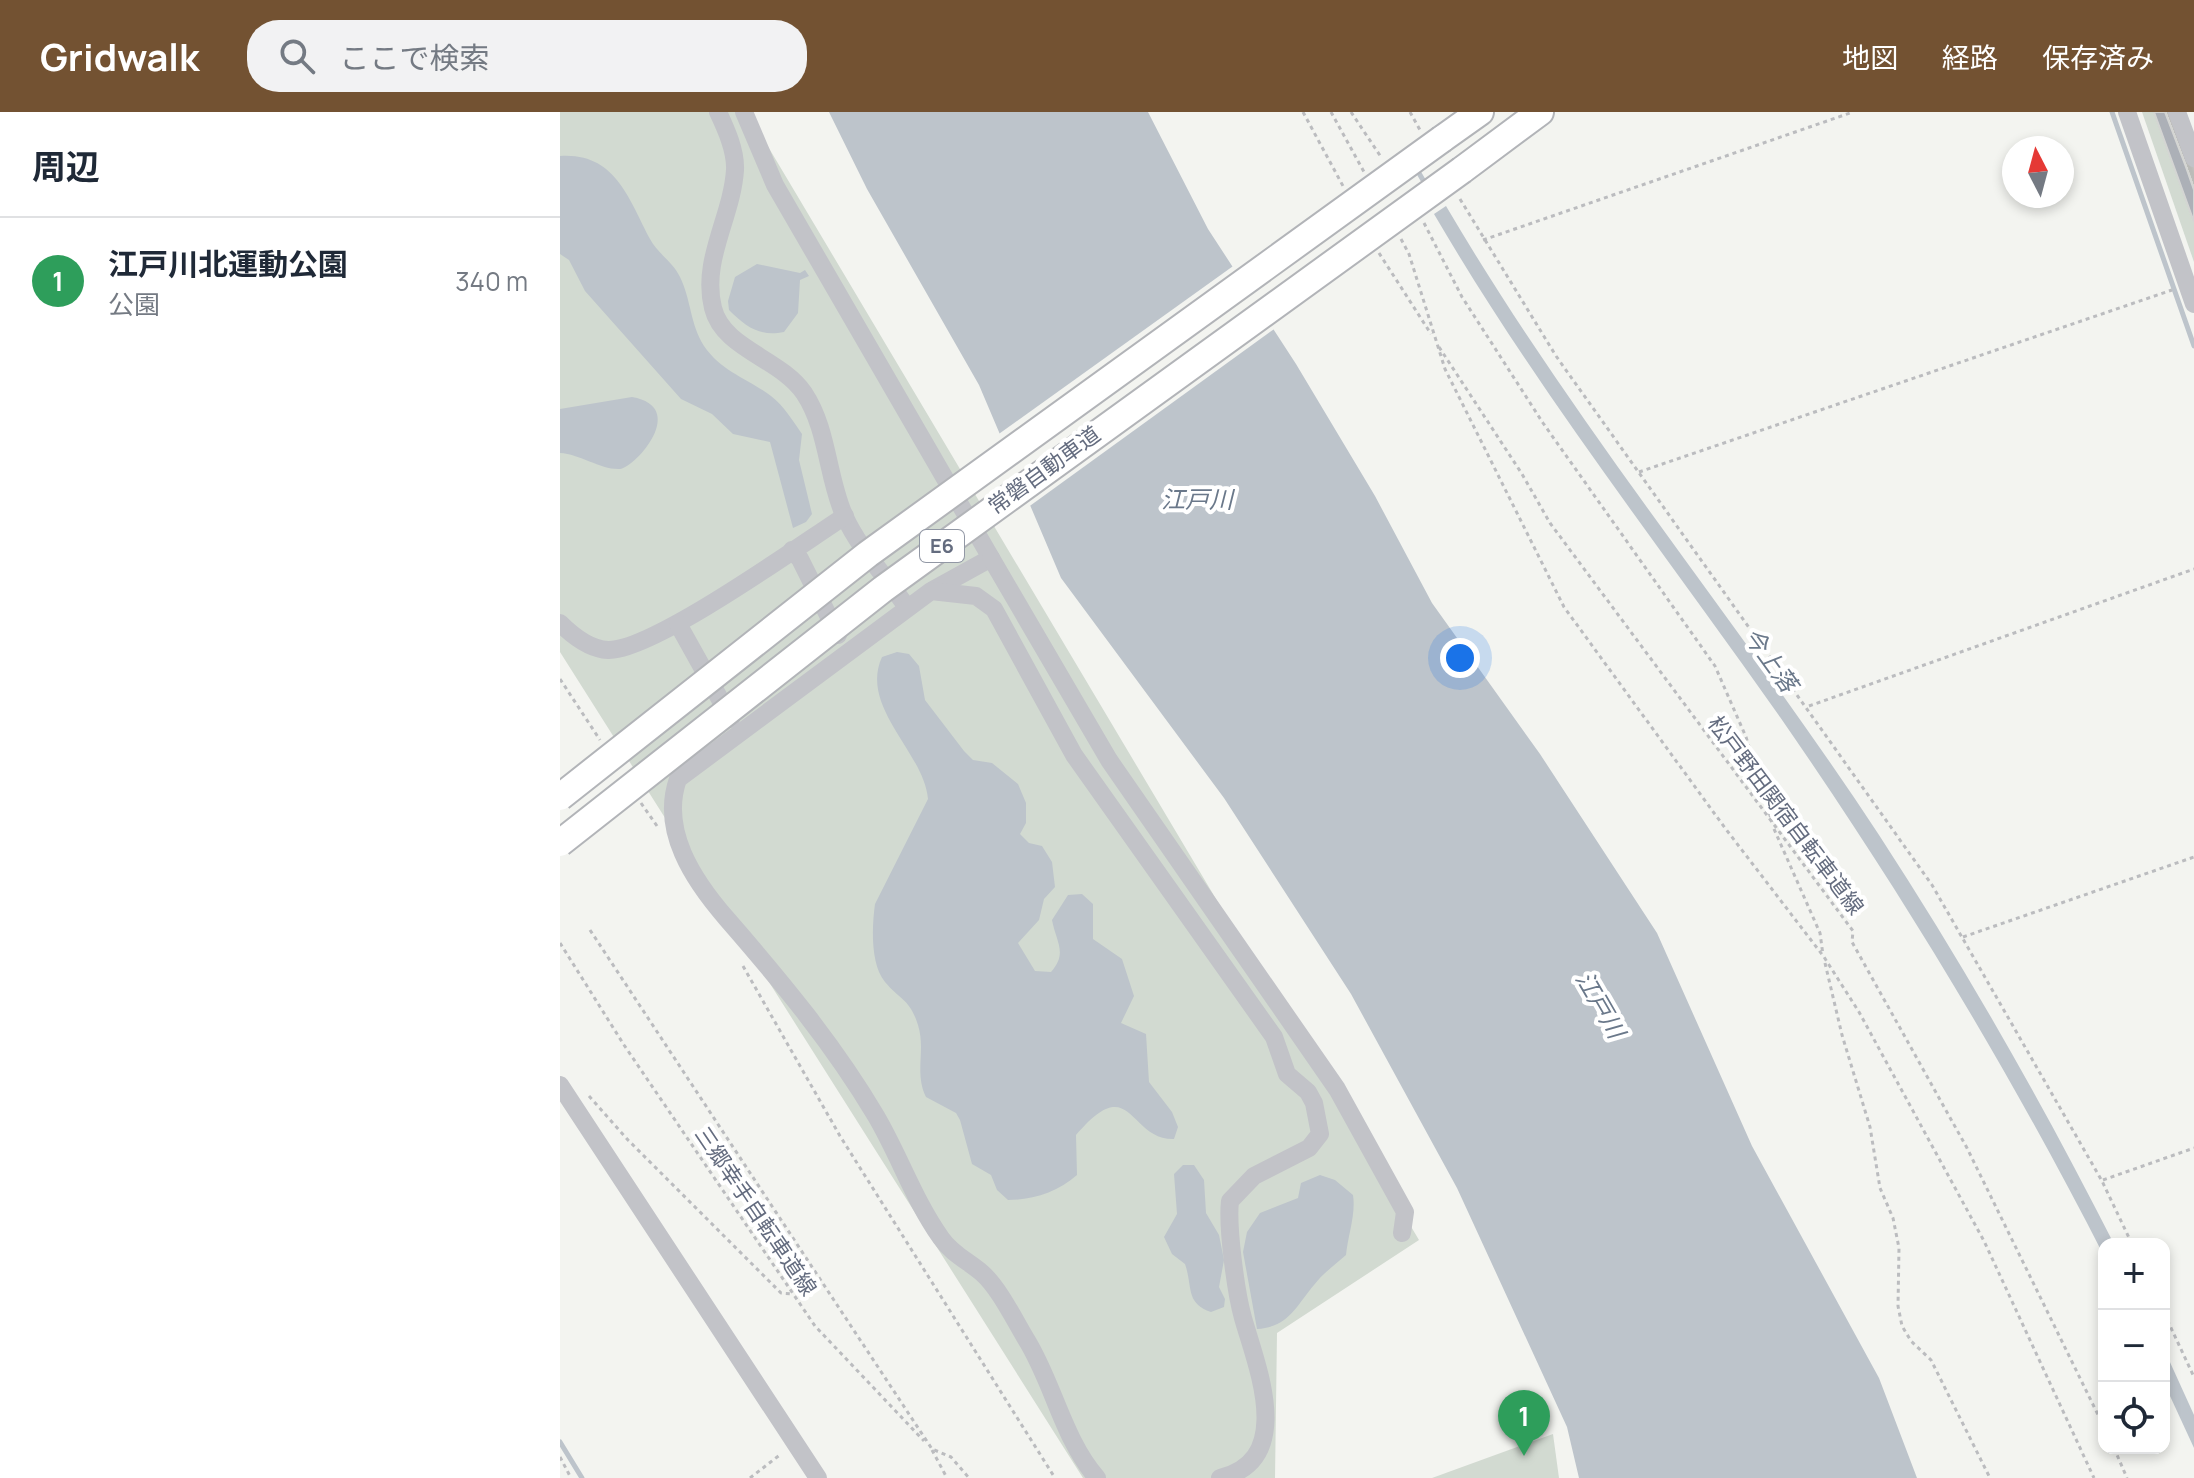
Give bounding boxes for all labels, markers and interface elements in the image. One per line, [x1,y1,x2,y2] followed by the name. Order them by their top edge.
[247,20,807,92] search box
[40,30,199,82] text: Gridwalk
[275,34,319,78] icon: search
[339,37,489,78] text: ここで検索
[1842,38,1898,76] text: 地図
[1942,38,1998,76] text: 経路
[2042,38,2154,76] text: 保存済み
[2002,136,2074,208] north arrow
[32,143,100,189] text: 周辺
[108,243,348,284] text: 江戸川北運動公園
[52,263,64,299] text: 1
[455,263,528,299] text: 340 m
[108,286,160,322] text: 公園
[982,419,1106,521] street label: 常磐自動車道
[1161,482,1236,515] water label: 江戸川
[920,530,964,562] road number: E6
[1737,620,1808,701] water label: 今上落
[1440,638,1480,678] your location
[1701,709,1871,921] street label: 松戸野田関宿自転車道線
[1569,965,1635,1046] water label: 江戸川
[688,1121,824,1301] street label: 三郷幸手自転車道線
[2098,1238,2170,1454] map controls
[2098,1238,2170,1310] button: +
[2098,1310,2170,1382] button: −
[2098,1382,2170,1454] button: locate
[1498,1390,1550,1456] pin: 1

